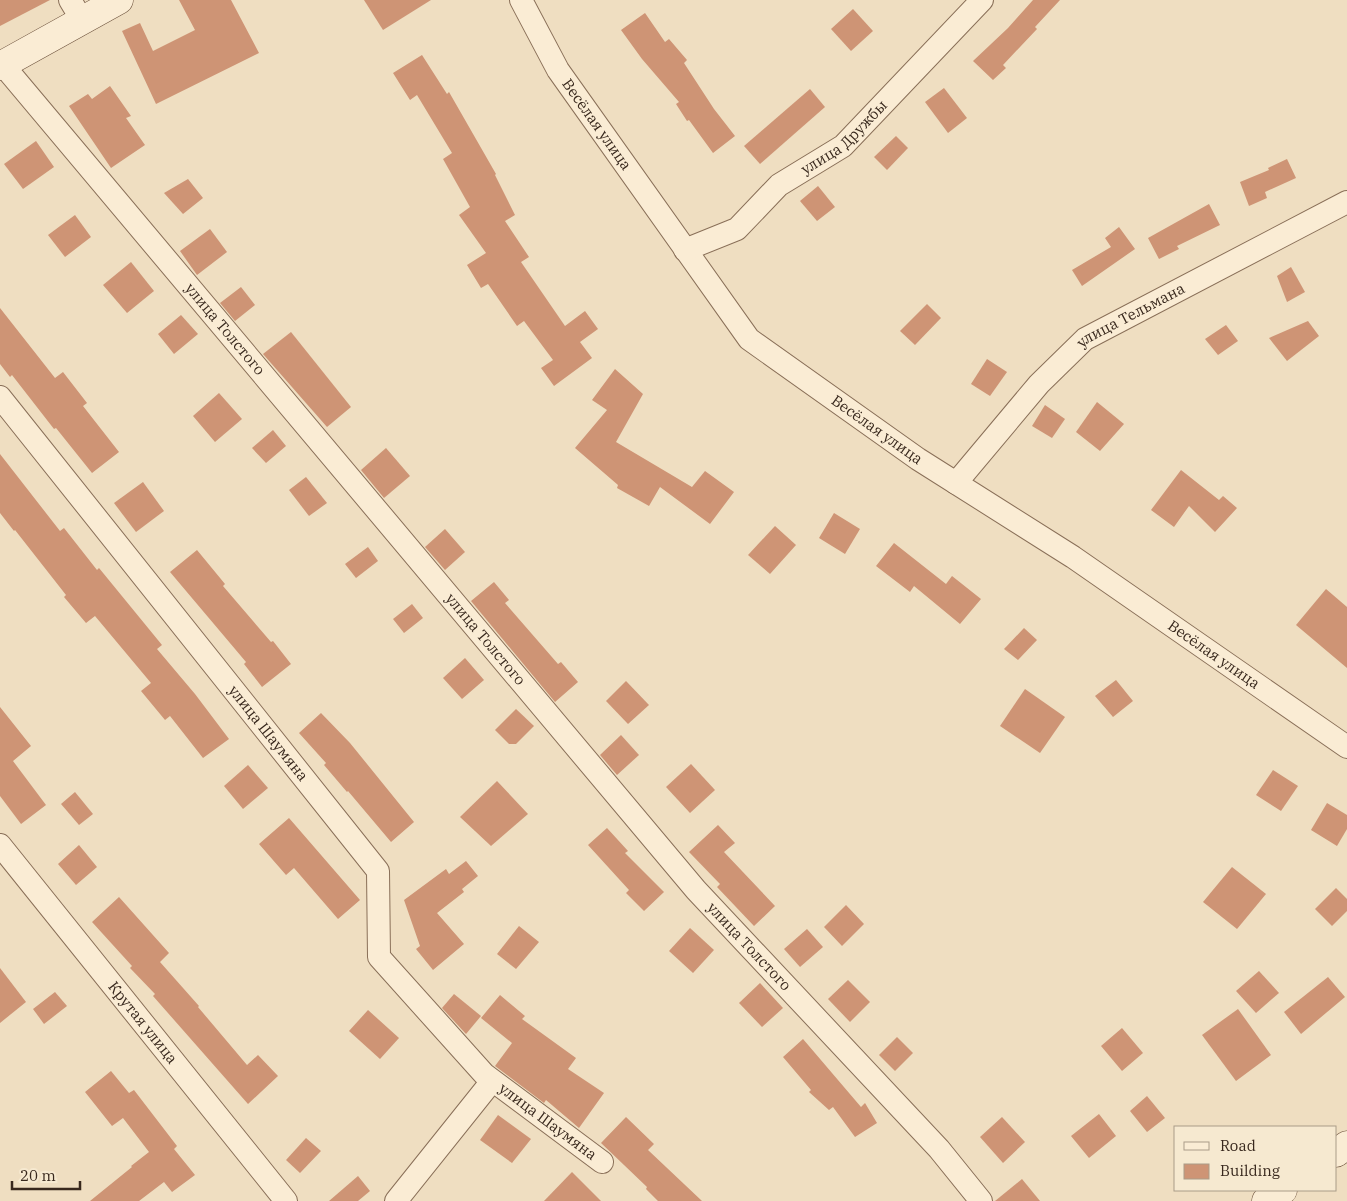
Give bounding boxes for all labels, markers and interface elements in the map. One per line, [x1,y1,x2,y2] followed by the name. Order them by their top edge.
[558,75,636,174] street label: Весёлая улица
[797,96,891,178] street label: улица Дружбы
[181,279,269,379] street label: улица Толстого
[1072,279,1188,351] street label: улица Тельмана
[828,391,927,468] street label: Весёлая улица
[442,589,530,689] street label: улица Толстого
[1164,616,1264,693] street label: Весёлая улица
[225,681,312,785] street label: улица Шаумяна
[703,898,796,994] street label: улица Толстого
[104,977,182,1067] street label: Крутая улица
[495,1078,601,1164] street label: улица Шаумяна
[1174,1126,1337,1191] legend
[1220,1136,1256,1155] text: Road
[12,1158,80,1190] scale bar
[1220,1161,1280,1180] text: Building
[20,1166,56,1185] text: 20 m

